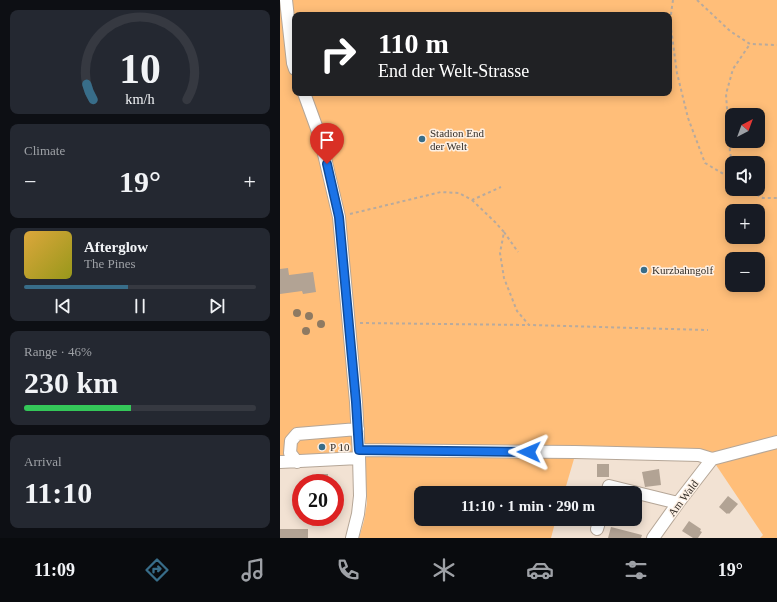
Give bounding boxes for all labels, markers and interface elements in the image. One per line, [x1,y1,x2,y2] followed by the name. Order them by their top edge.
[312,28,364,80] icon: right
[378,28,449,59] text: 110 m
[119,46,161,92] text: 10
[378,61,529,81] text: End der Welt-Strasse
[125,91,155,107] text: km/h
[725,108,765,148] north arrow
[725,108,765,292] map controls
[310,123,344,164] pin
[430,127,485,152] place label: Stadion End der Welt
[316,129,338,151] icon: arrive
[417,134,427,144] marker: Stadion End der Welt
[24,143,65,158] text: Climate
[725,156,765,196] button: sound
[119,165,161,198] text: 19°
[24,169,36,194] text: −
[244,169,256,194] text: +
[725,204,765,244] button: +
[84,239,148,255] text: Afterglow
[725,252,765,292] button: −
[84,256,136,271] text: The Pines
[652,264,713,276] place label: Kurzbahngolf
[639,265,649,275] marker: Kurzbahngolf
[52,295,74,317] icon: previous
[129,295,151,317] icon: pause
[206,295,228,317] icon: next
[24,344,92,359] text: Range · 46%
[24,366,118,399] text: 230 km
[508,431,550,473] position arrow
[330,441,350,453] place label: P 10
[317,442,327,452] marker: P 10
[24,454,62,469] text: Arrival
[292,474,344,526] speed limit sign: 20
[24,476,92,509] text: 11:10
[666,477,701,518] street label: Am Wald
[461,498,595,514] text: 11:10 · 1 min · 290 m
[143,556,171,584] icon: directions
[239,556,267,584] icon: music
[334,556,362,584] icon: phone
[430,556,458,584] icon: climate
[526,556,554,584] icon: car
[622,556,650,584] icon: filters
[34,560,75,580] text: 11:09
[718,560,743,580] text: 19°

